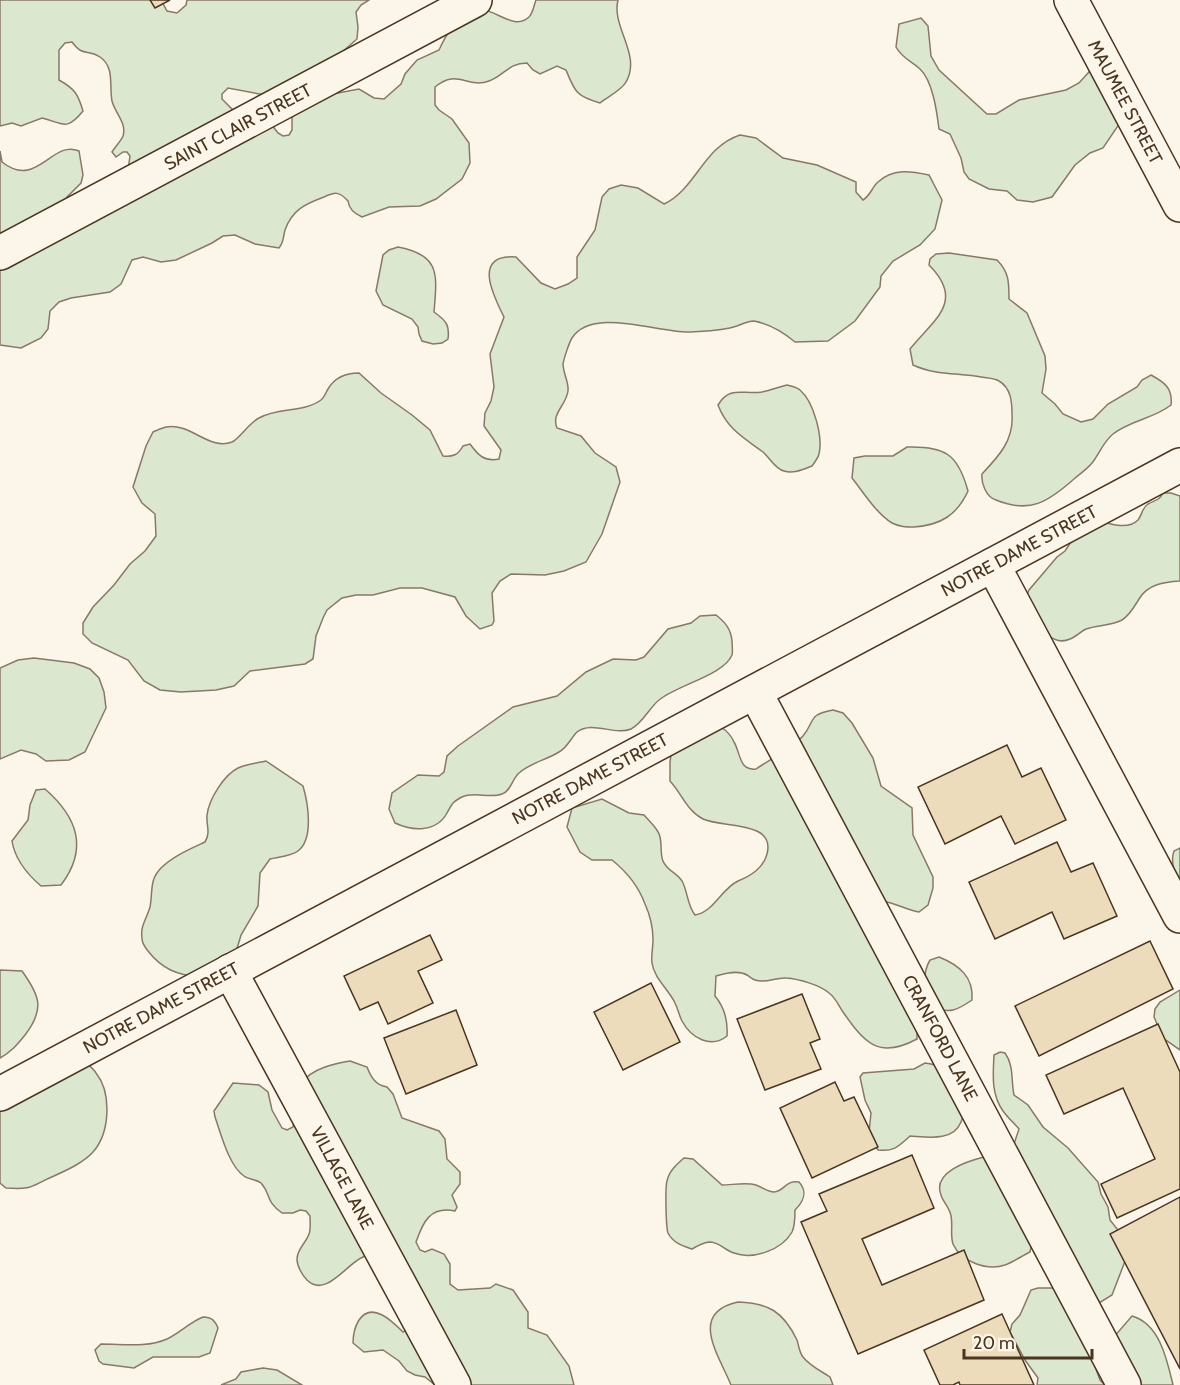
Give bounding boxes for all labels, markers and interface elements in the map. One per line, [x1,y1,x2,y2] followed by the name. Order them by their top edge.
[1083,36,1167,168] street label: MAUMEE STREET
[161,79,316,175] street label: SAINT CLAIR STREET
[937,500,1101,601] street label: NOTRE DAME STREET
[508,728,672,829] street label: NOTRE DAME STREET
[79,957,243,1058] street label: NOTRE DAME STREET
[898,971,982,1105] street label: CRANFORD LANE
[306,1123,378,1233] street label: VILLAGE LANE
[964,1322,1092,1360] scale bar
[973,1332,1015,1354] text: 20 m

